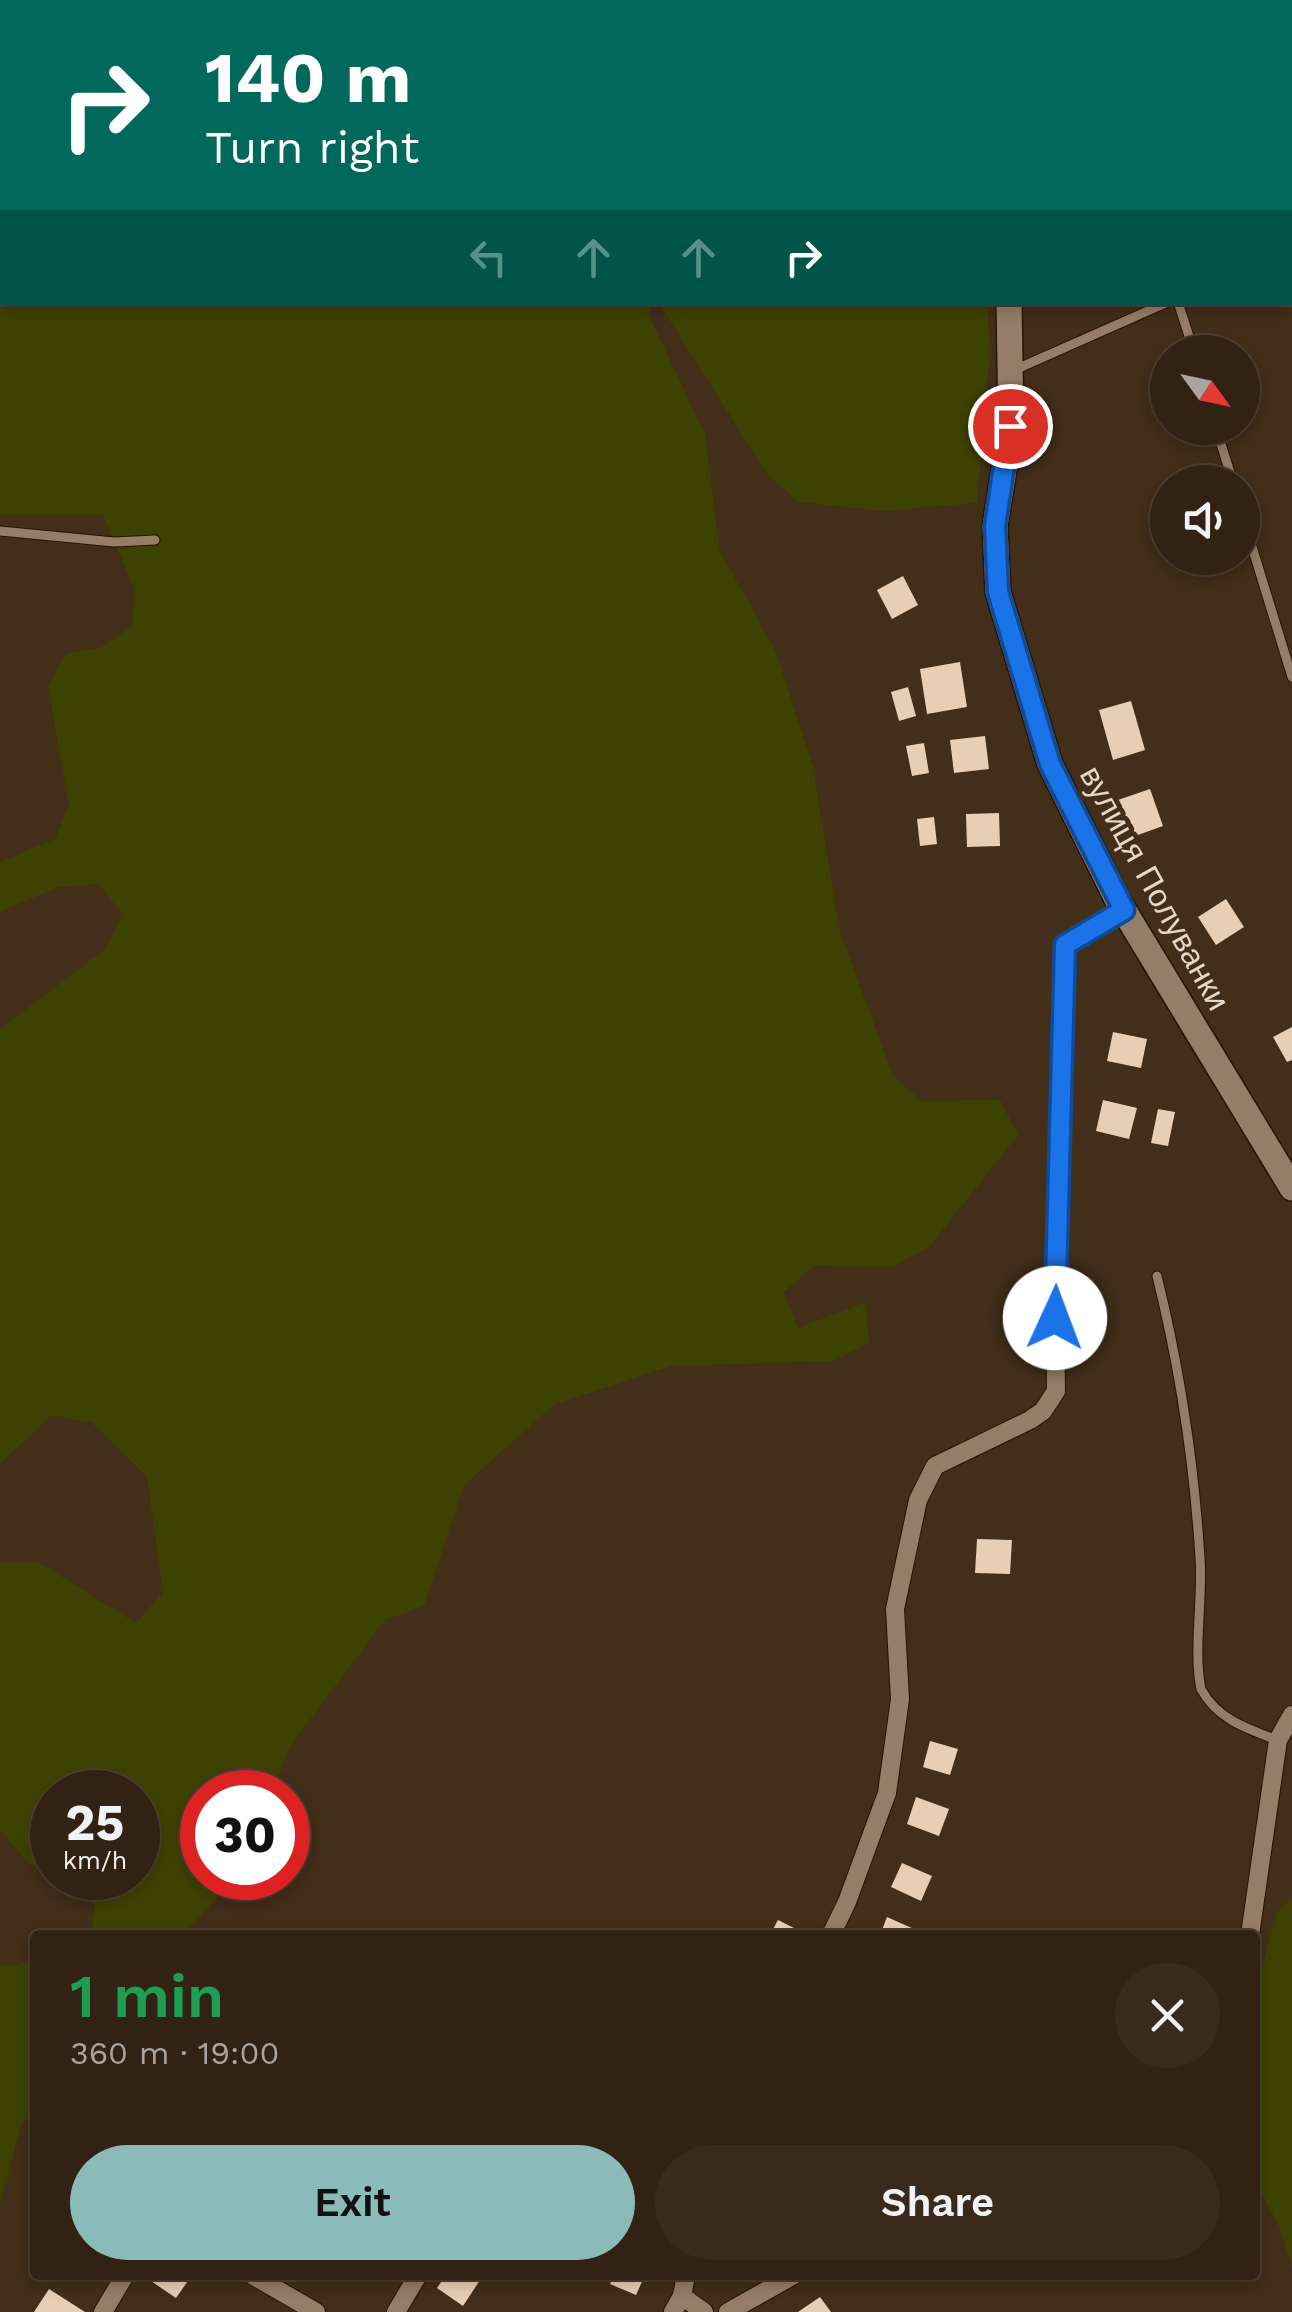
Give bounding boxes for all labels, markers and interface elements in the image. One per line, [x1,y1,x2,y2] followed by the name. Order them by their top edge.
[205,37,411,119] text: 140 m
[40,40,170,170] icon: right
[205,121,419,174] text: Turn right
[461,230,516,285] icon: left
[566,230,621,285] icon: ahead
[671,230,726,285] icon: ahead
[776,230,831,285] icon: right
[1150,335,1260,445] north arrow
[1150,335,1260,575] map controls
[968,384,1053,469] pin
[983,399,1038,454] icon: arrive
[1150,465,1260,575] button: sound
[1072,759,1238,1017] street label: вулиця Полуванки
[1003,1266,1107,1370] position arrow
[180,1770,310,1900] speed limit sign: 30
[66,1793,124,1852] text: 25
[63,1846,127,1875] text: km/h
[70,1961,224,2032] text: 1 min
[1115,1963,1220,2068] button: close
[70,2034,279,2072] text: 360 m · 19:00
[70,2145,635,2260] button: Exit
[655,2145,1220,2260] button: Share

